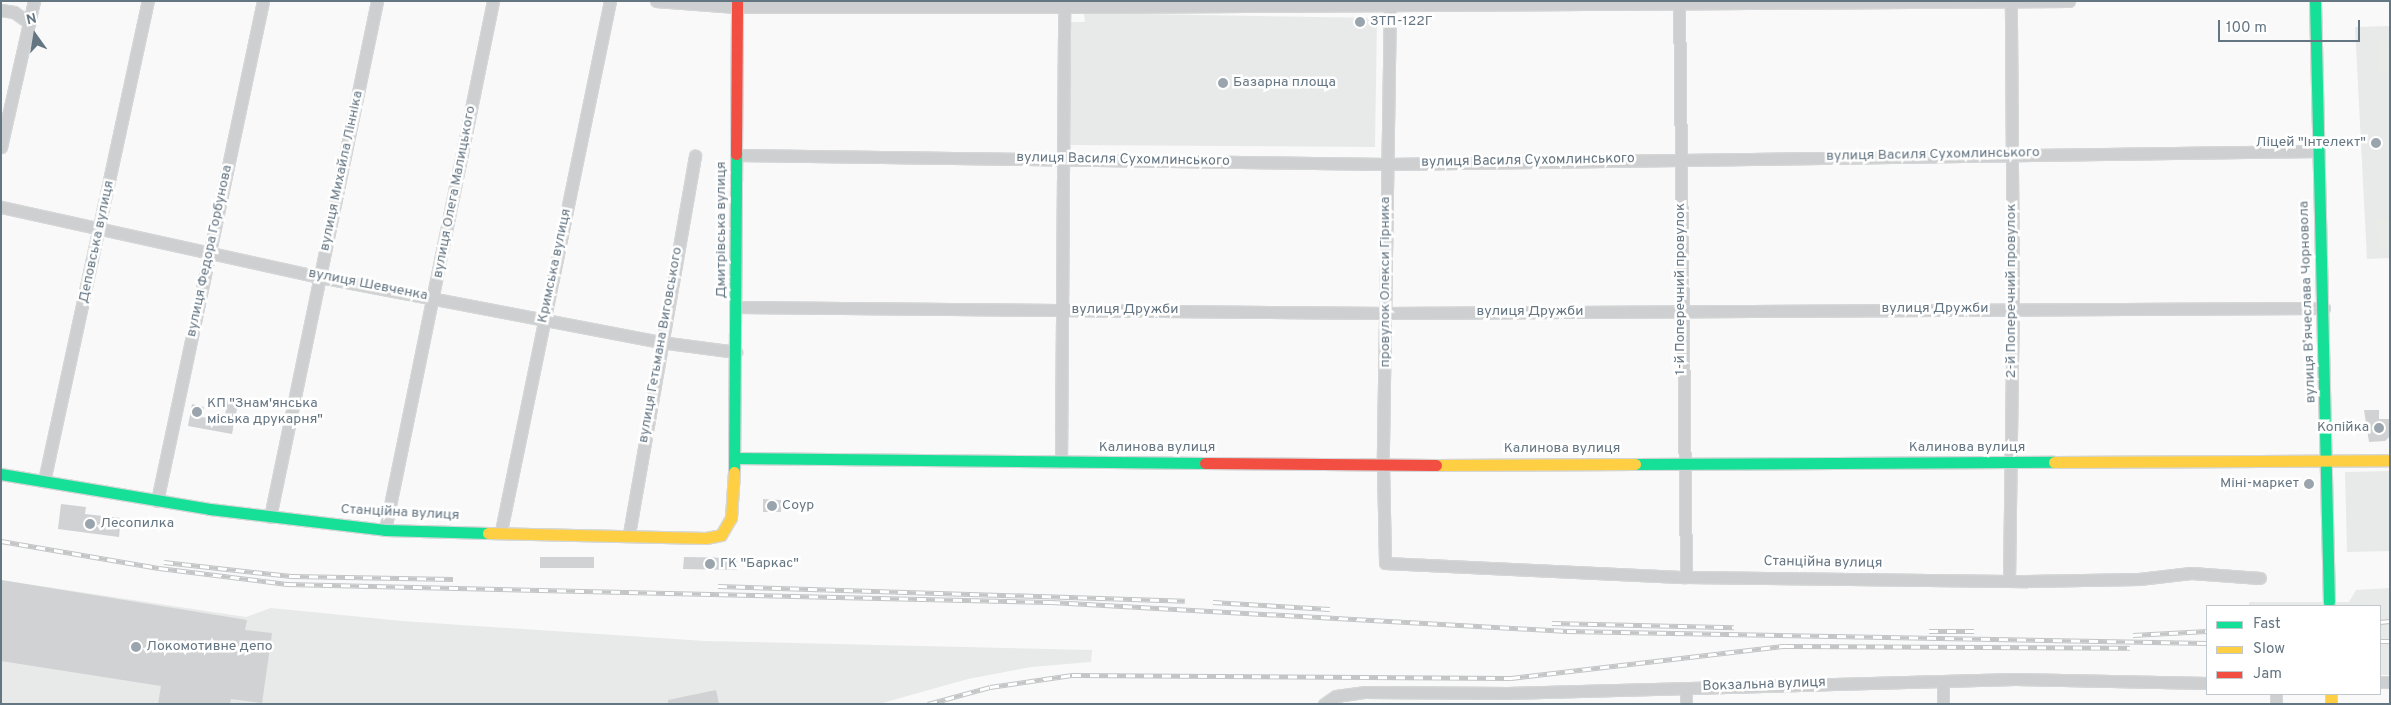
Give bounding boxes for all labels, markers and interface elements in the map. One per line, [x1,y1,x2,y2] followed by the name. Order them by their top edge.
[10,10,60,60] north arrow
[25,10,38,29] text: N
[2221,10,2364,42] scale bar
[1370,14,1433,30] place label: ЗТП-122Г
[1354,16,1366,28] marker: ЗТП-122Г
[2226,19,2267,38] text: 100 m
[1233,75,1336,91] place label: Базарна площа
[1217,77,1229,89] marker: Базарна площа
[317,89,367,253] street label: вулиця Михайла Лінніка
[430,104,480,280] street label: вулиця Олега Малицького
[2256,135,2366,151] place label: Ліцей "Інтелект"
[2370,137,2382,149] marker: Ліцей "Інтелект"
[1826,145,2040,165] street label: вулиця Василя Сухомлинського
[1016,150,1230,170] street label: вулиця Василя Сухомлинського
[1421,151,1635,171] street label: вулиця Василя Сухомлинського
[714,162,730,298] street label: Дмитрівська вулиця
[184,163,236,339] street label: вулиця Федора Горбунова
[76,179,118,305] street label: Деповська вулиця
[1378,197,1394,367] street label: провулок Олекси Гірника
[2296,201,2320,403] street label: вулиця Вʼячеслава Чорновола
[1673,203,1689,375] street label: 1-й Поперечний провулок
[2004,204,2020,378] street label: 2-й Поперечний провулок
[535,207,575,325] street label: Кримська вулиця
[635,246,687,444] street label: вулиця Гетьмана Виговського
[307,265,429,305] street label: вулиця Шевченка
[1882,301,1988,317] street label: вулиця Дружби
[1072,302,1178,318] street label: вулиця Дружби
[1477,304,1583,320] street label: вулиця Дружби
[207,396,323,428] place label: КП "Знам'янська міська друкарня"
[191,406,203,418] marker: КП "Знам'янська міська друкарня"
[2317,420,2369,436] place label: Копійка
[2373,422,2385,434] marker: Копійка
[1099,440,1215,456] street label: Калинова вулиця
[1909,440,2025,456] street label: Калинова вулиця
[1504,441,1620,457] street label: Калинова вулиця
[2220,476,2299,492] place label: Міні-маркет
[2303,478,2315,490] marker: Міні-маркет
[782,498,814,514] place label: Соур
[766,500,778,512] marker: Соур
[340,501,460,525] street label: Станційна вулиця
[100,516,174,532] place label: Лесопилка
[84,518,96,530] marker: Лесопилка
[1763,554,1883,572] street label: Станційна вулиця
[720,556,799,572] place label: ГК "Баркас"
[704,558,716,570] marker: ГК "Баркас"
[2206,605,2381,695] legend
[2253,615,2281,634] text: Fast
[146,639,273,655] place label: Локомотивне депо
[2253,640,2285,659] text: Slow
[130,641,142,653] marker: Локомотивне депо
[2253,665,2282,684] text: Jam
[1702,674,1826,696] street label: Вокзальна вулиця

